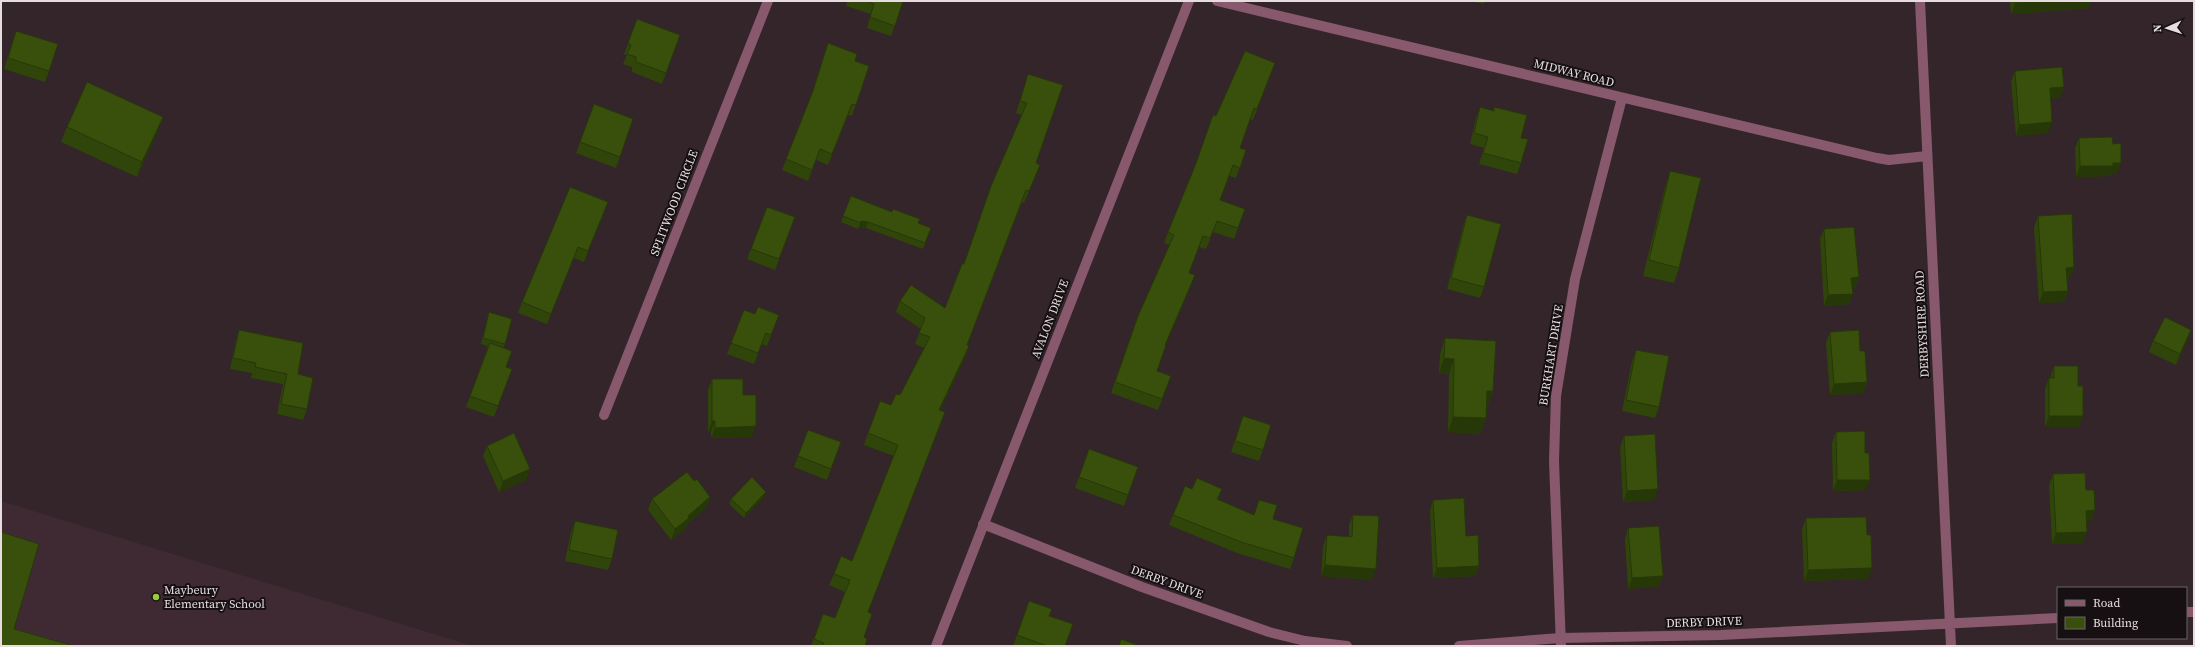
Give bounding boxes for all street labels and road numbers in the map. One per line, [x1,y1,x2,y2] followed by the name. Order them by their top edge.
[1532,55,1616,91] street label: MIDWAY ROAD
[646,148,702,258] street label: SPLITWOOD CIRCLE
[1911,270,1933,378] street label: DERBYSHIRE ROAD
[1028,277,1072,361] street label: AVALON DRIVE
[1535,303,1567,407] street label: BURKHART DRIVE
[1129,561,1205,603] street label: DERBY DRIVE
[1666,613,1742,631] street label: DERBY DRIVE

